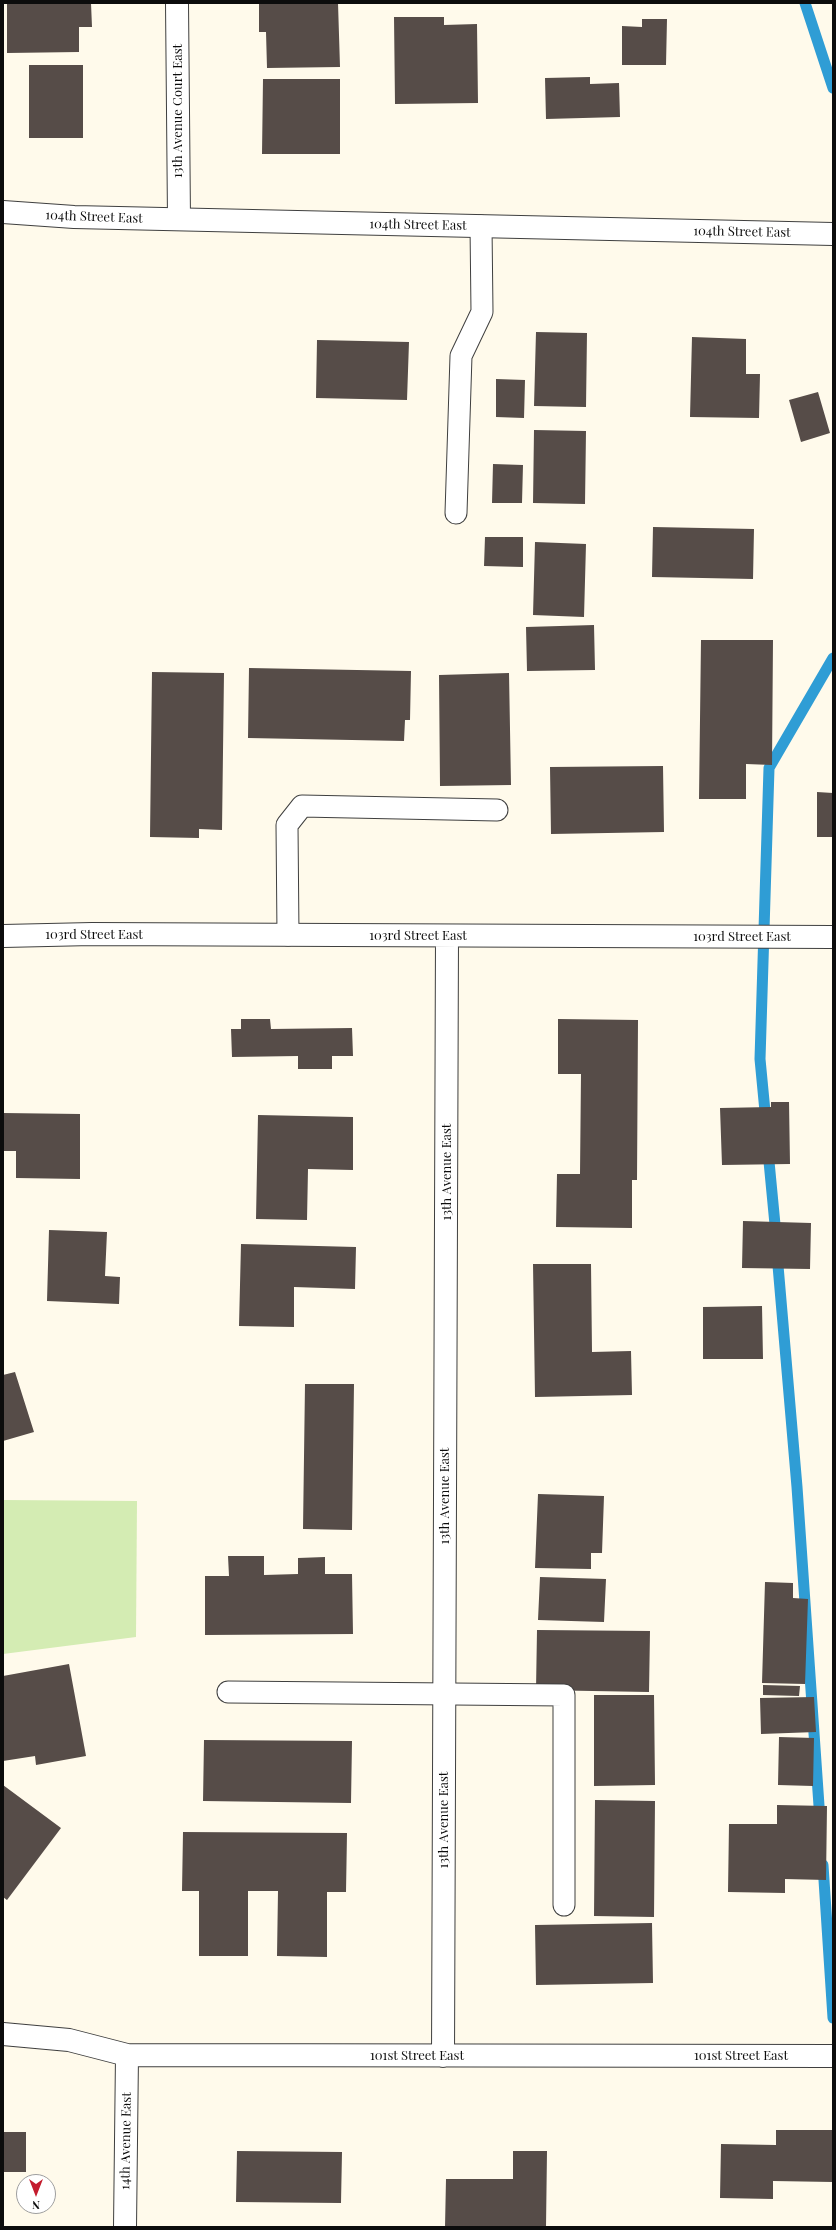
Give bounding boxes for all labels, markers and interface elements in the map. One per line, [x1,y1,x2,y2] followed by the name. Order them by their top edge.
[170,44,186,178] street label: 13th Avenue Court East
[45,208,143,226] street label: 104th Street East
[369,216,467,234] street label: 104th Street East
[693,223,791,241] street label: 104th Street East
[45,927,143,943] street label: 103rd Street East
[369,928,467,944] street label: 103rd Street East
[693,929,791,945] street label: 103rd Street East
[439,1124,455,1220] street label: 13th Avenue East
[437,1448,453,1544] street label: 13th Avenue East
[436,1772,452,1868] street label: 13th Avenue East
[370,2048,464,2064] street label: 101st Street East
[694,2048,788,2064] street label: 101st Street East
[117,2092,135,2190] street label: 14th Avenue East
[16,2174,56,2214] north arrow
[32,2198,40,2213] text: N

